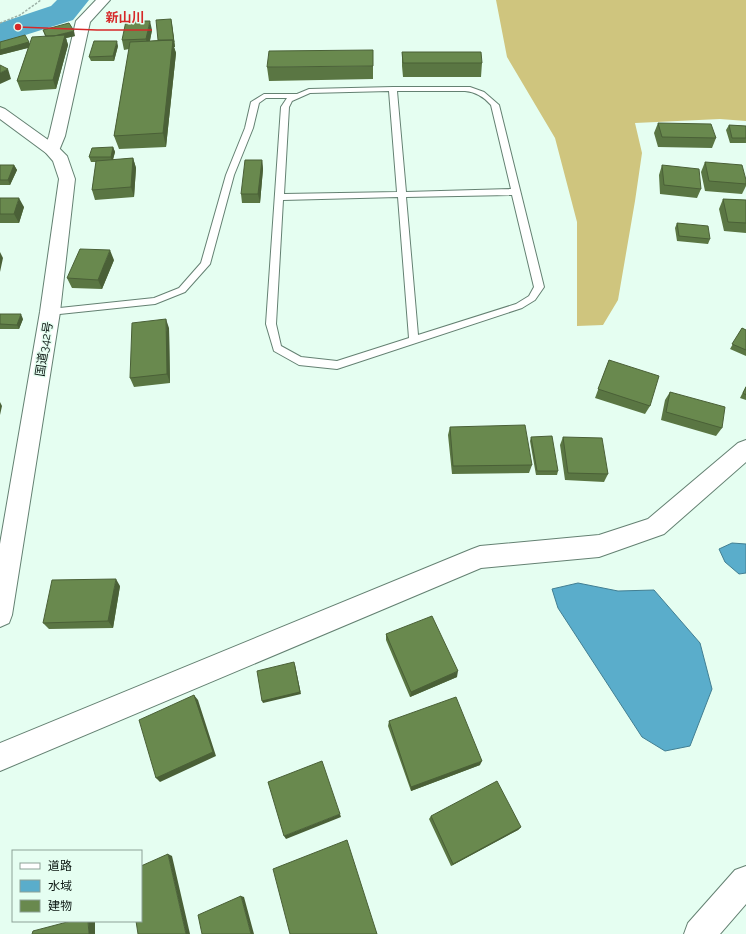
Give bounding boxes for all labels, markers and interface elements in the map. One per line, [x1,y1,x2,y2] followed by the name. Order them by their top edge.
[97,5,152,30] callout: 新山川
[105,10,145,25] text: 新山川
[33,321,55,377] street label: 国道342号
[12,850,142,922] legend
[48,859,72,873] text: 道路
[48,879,72,893] text: 水域
[48,899,72,913] text: 建物

